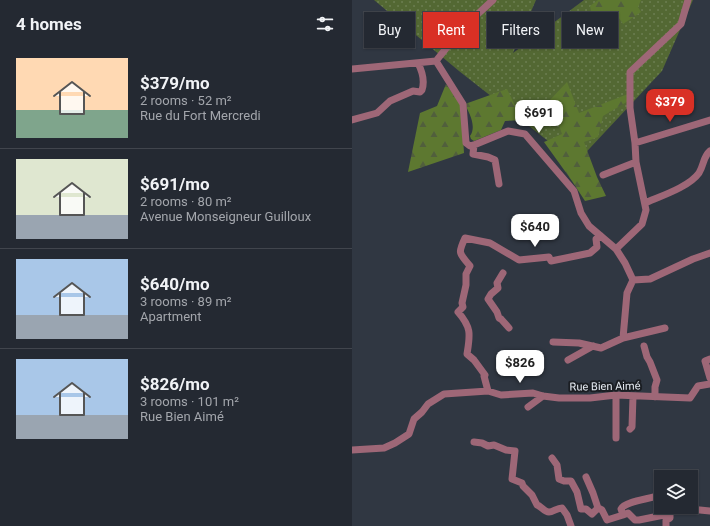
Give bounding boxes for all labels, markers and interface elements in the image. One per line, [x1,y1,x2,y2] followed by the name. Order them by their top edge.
[364,12,415,48] chip: Buy
[423,12,479,48] chip: Rent
[487,12,554,48] chip: Filters
[562,12,618,48] chip: New
[314,13,336,35] icon: filters
[16,14,82,34] text: 4 homes
[140,73,210,93] text: $379/mo
[48,74,96,122] icon: home
[646,89,694,123] pin: $379
[140,93,232,108] text: 2 rooms · 52 m²
[655,94,685,109] text: $379
[515,100,563,134] pin: $691
[524,105,554,120] text: $691
[140,108,261,123] text: Rue du Fort Mercredi
[140,174,210,194] text: $691/mo
[48,175,96,223] icon: home
[140,194,232,209] text: 2 rooms · 80 m²
[140,209,311,224] text: Avenue Monseigneur Guilloux
[511,214,559,248] pin: $640
[520,219,550,234] text: $640
[140,274,210,294] text: $640/mo
[48,275,96,323] icon: home
[140,294,232,309] text: 3 rooms · 89 m²
[140,309,202,324] text: Apartment
[496,350,544,384] pin: $826
[505,355,535,370] text: $826
[140,374,210,394] text: $826/mo
[48,375,96,423] icon: home
[569,379,641,394] street label: Rue Bien Aimé
[140,394,239,409] text: 3 rooms · 101 m²
[140,409,224,424] text: Rue Bien Aimé
[654,470,698,514] map controls
[654,470,698,514] button: layers

